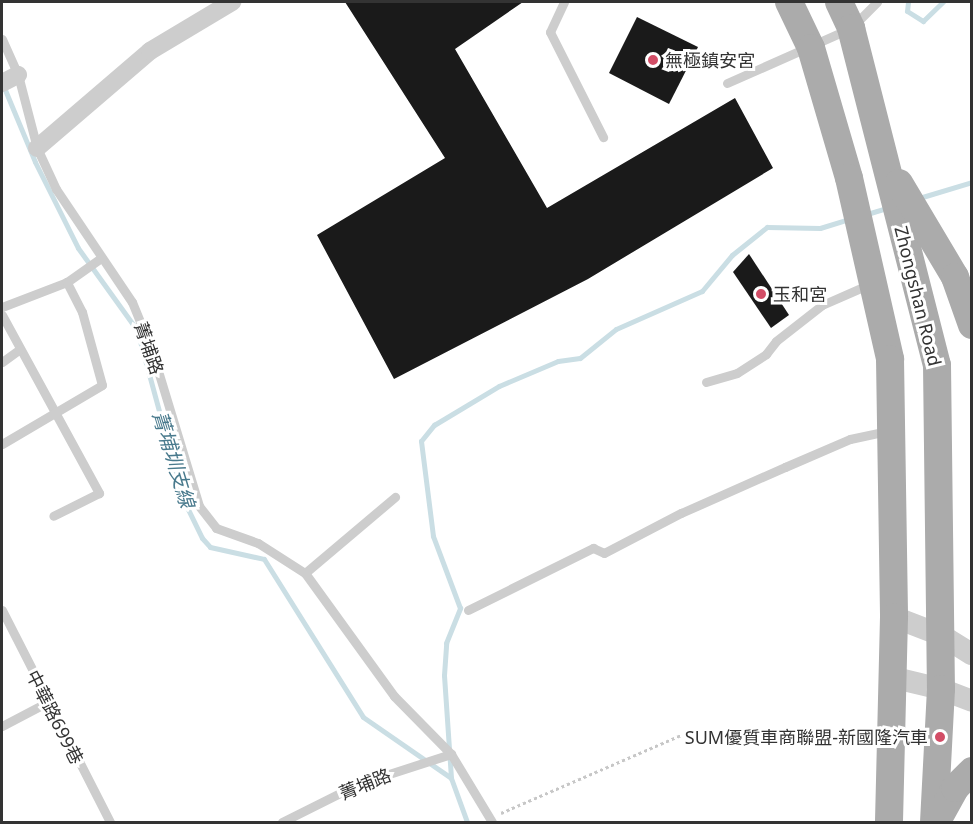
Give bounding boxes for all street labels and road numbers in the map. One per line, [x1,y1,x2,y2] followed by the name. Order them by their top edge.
[890,224,946,368] street label: Zhongshan Road
[130,319,168,377] street label: 菁埔路
[22,666,88,768] street label: 中華路699巷
[336,764,394,804] street label: 菁埔路

